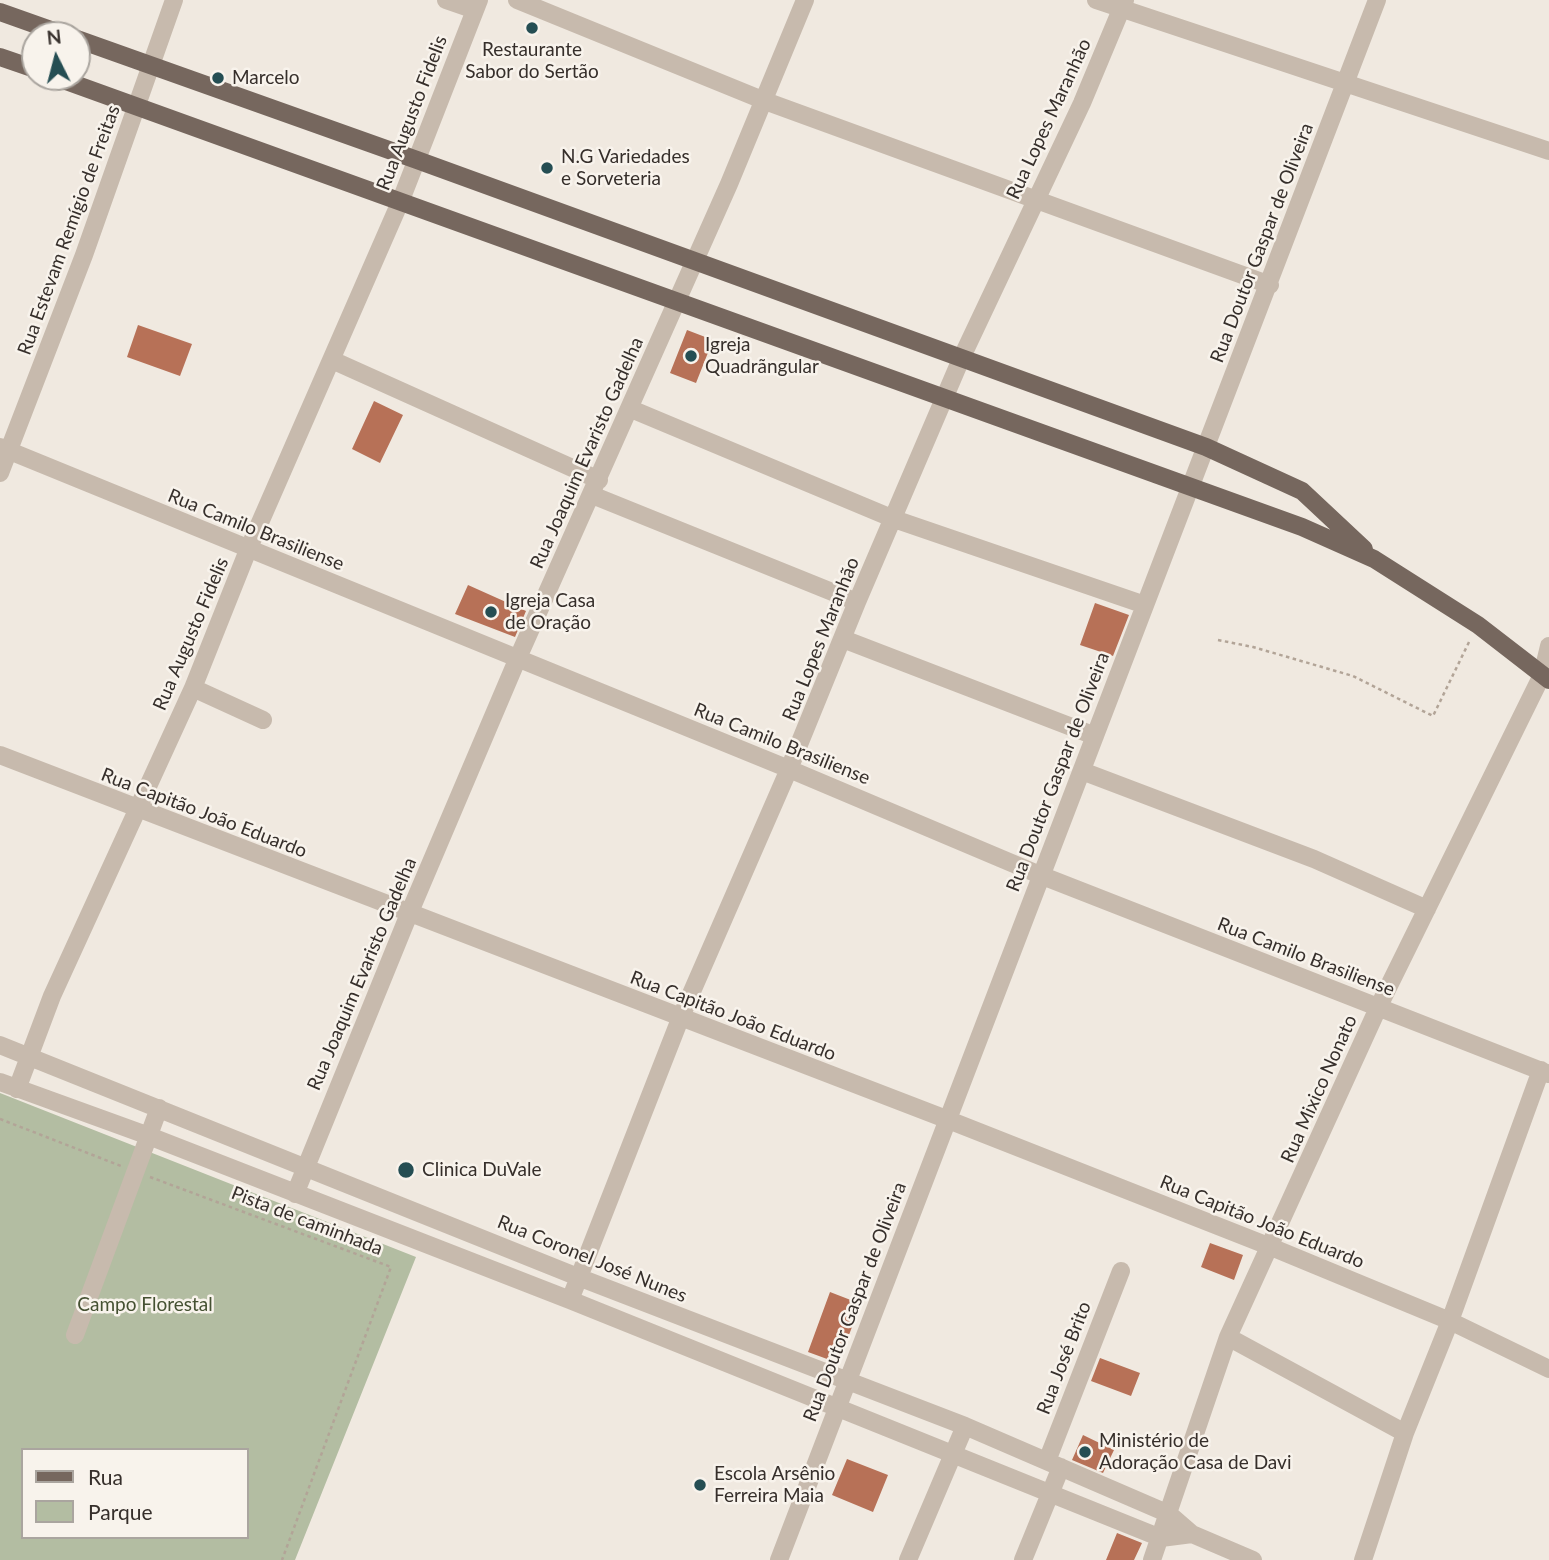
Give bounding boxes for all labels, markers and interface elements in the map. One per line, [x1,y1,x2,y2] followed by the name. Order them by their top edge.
[524,20,540,36] marker: Restaurante Sabor do Sertão
[21,21,91,91] north arrow
[45,24,62,49] text: N
[372,32,452,194] street label: Rua Augusto Fidelis
[1002,35,1096,203] street label: Rua Lopes Maranhão
[465,39,599,83] place label: Restaurante Sabor do Sertão
[232,67,300,89] place label: Marcelo
[210,70,226,86] marker: Marcelo
[13,102,125,358] street label: Rua Estevam Remígio de Freitas
[1206,120,1318,366] street label: Rua Doutor Gaspar de Oliveira
[561,146,690,190] place label: N.G Variedades e Sorveteria
[539,160,555,176] marker: N.G Variedades e Sorveteria
[526,334,648,572] street label: Rua Joaquim Evaristo Gadelha
[705,334,819,378] place label: Igreja Quadrãngular
[683,348,699,364] marker: Igreja Quadrãngular
[165,484,347,576] street label: Rua Camilo Brasiliense
[148,554,234,714] street label: Rua Augusto Fidelis
[778,554,864,724] street label: Rua Lopes Maranhão
[505,590,595,634] place label: Igreja Casa de Oração
[483,604,499,620] marker: Igreja Casa de Oração
[1002,649,1114,895] street label: Rua Doutor Gaspar de Oliveira
[691,698,873,790] street label: Rua Camilo Brasiliense
[98,763,310,863] street label: Rua Capitão João Eduardo
[303,854,421,1094] street label: Rua Joaquim Evaristo Gadelha
[1214,913,1398,1001] street label: Rua Camilo Brasiliense
[627,966,839,1066] street label: Rua Capitão João Eduardo
[1276,1012,1362,1166] street label: Rua Mixico Nonato
[422,1159,542,1181] place label: Clinica DuVale
[396,1160,416,1180] marker: Clinica DuVale
[1156,1171,1368,1273] street label: Rua Capitão João Eduardo
[799,1179,911,1425] street label: Rua Doutor Gaspar de Oliveira
[228,1182,386,1260] street label: Pista de caminhada
[494,1211,690,1307] street label: Rua Coronel José Nunes
[77,1294,213,1316] park label: Campo Florestal
[1032,1298,1096,1418] street label: Rua José Brito
[1099,1430,1291,1474] place label: Ministério de Adoração Casa de Davi
[1077,1444,1093,1460] marker: Ministério de Adoração Casa de Davi
[21,1448,248,1539] legend
[714,1463,835,1507] place label: Escola Arsênio Ferreira Maia
[88,1464,123,1489] text: Rua
[692,1477,708,1493] marker: Escola Arsênio Ferreira Maia
[88,1499,153,1524] text: Parque

